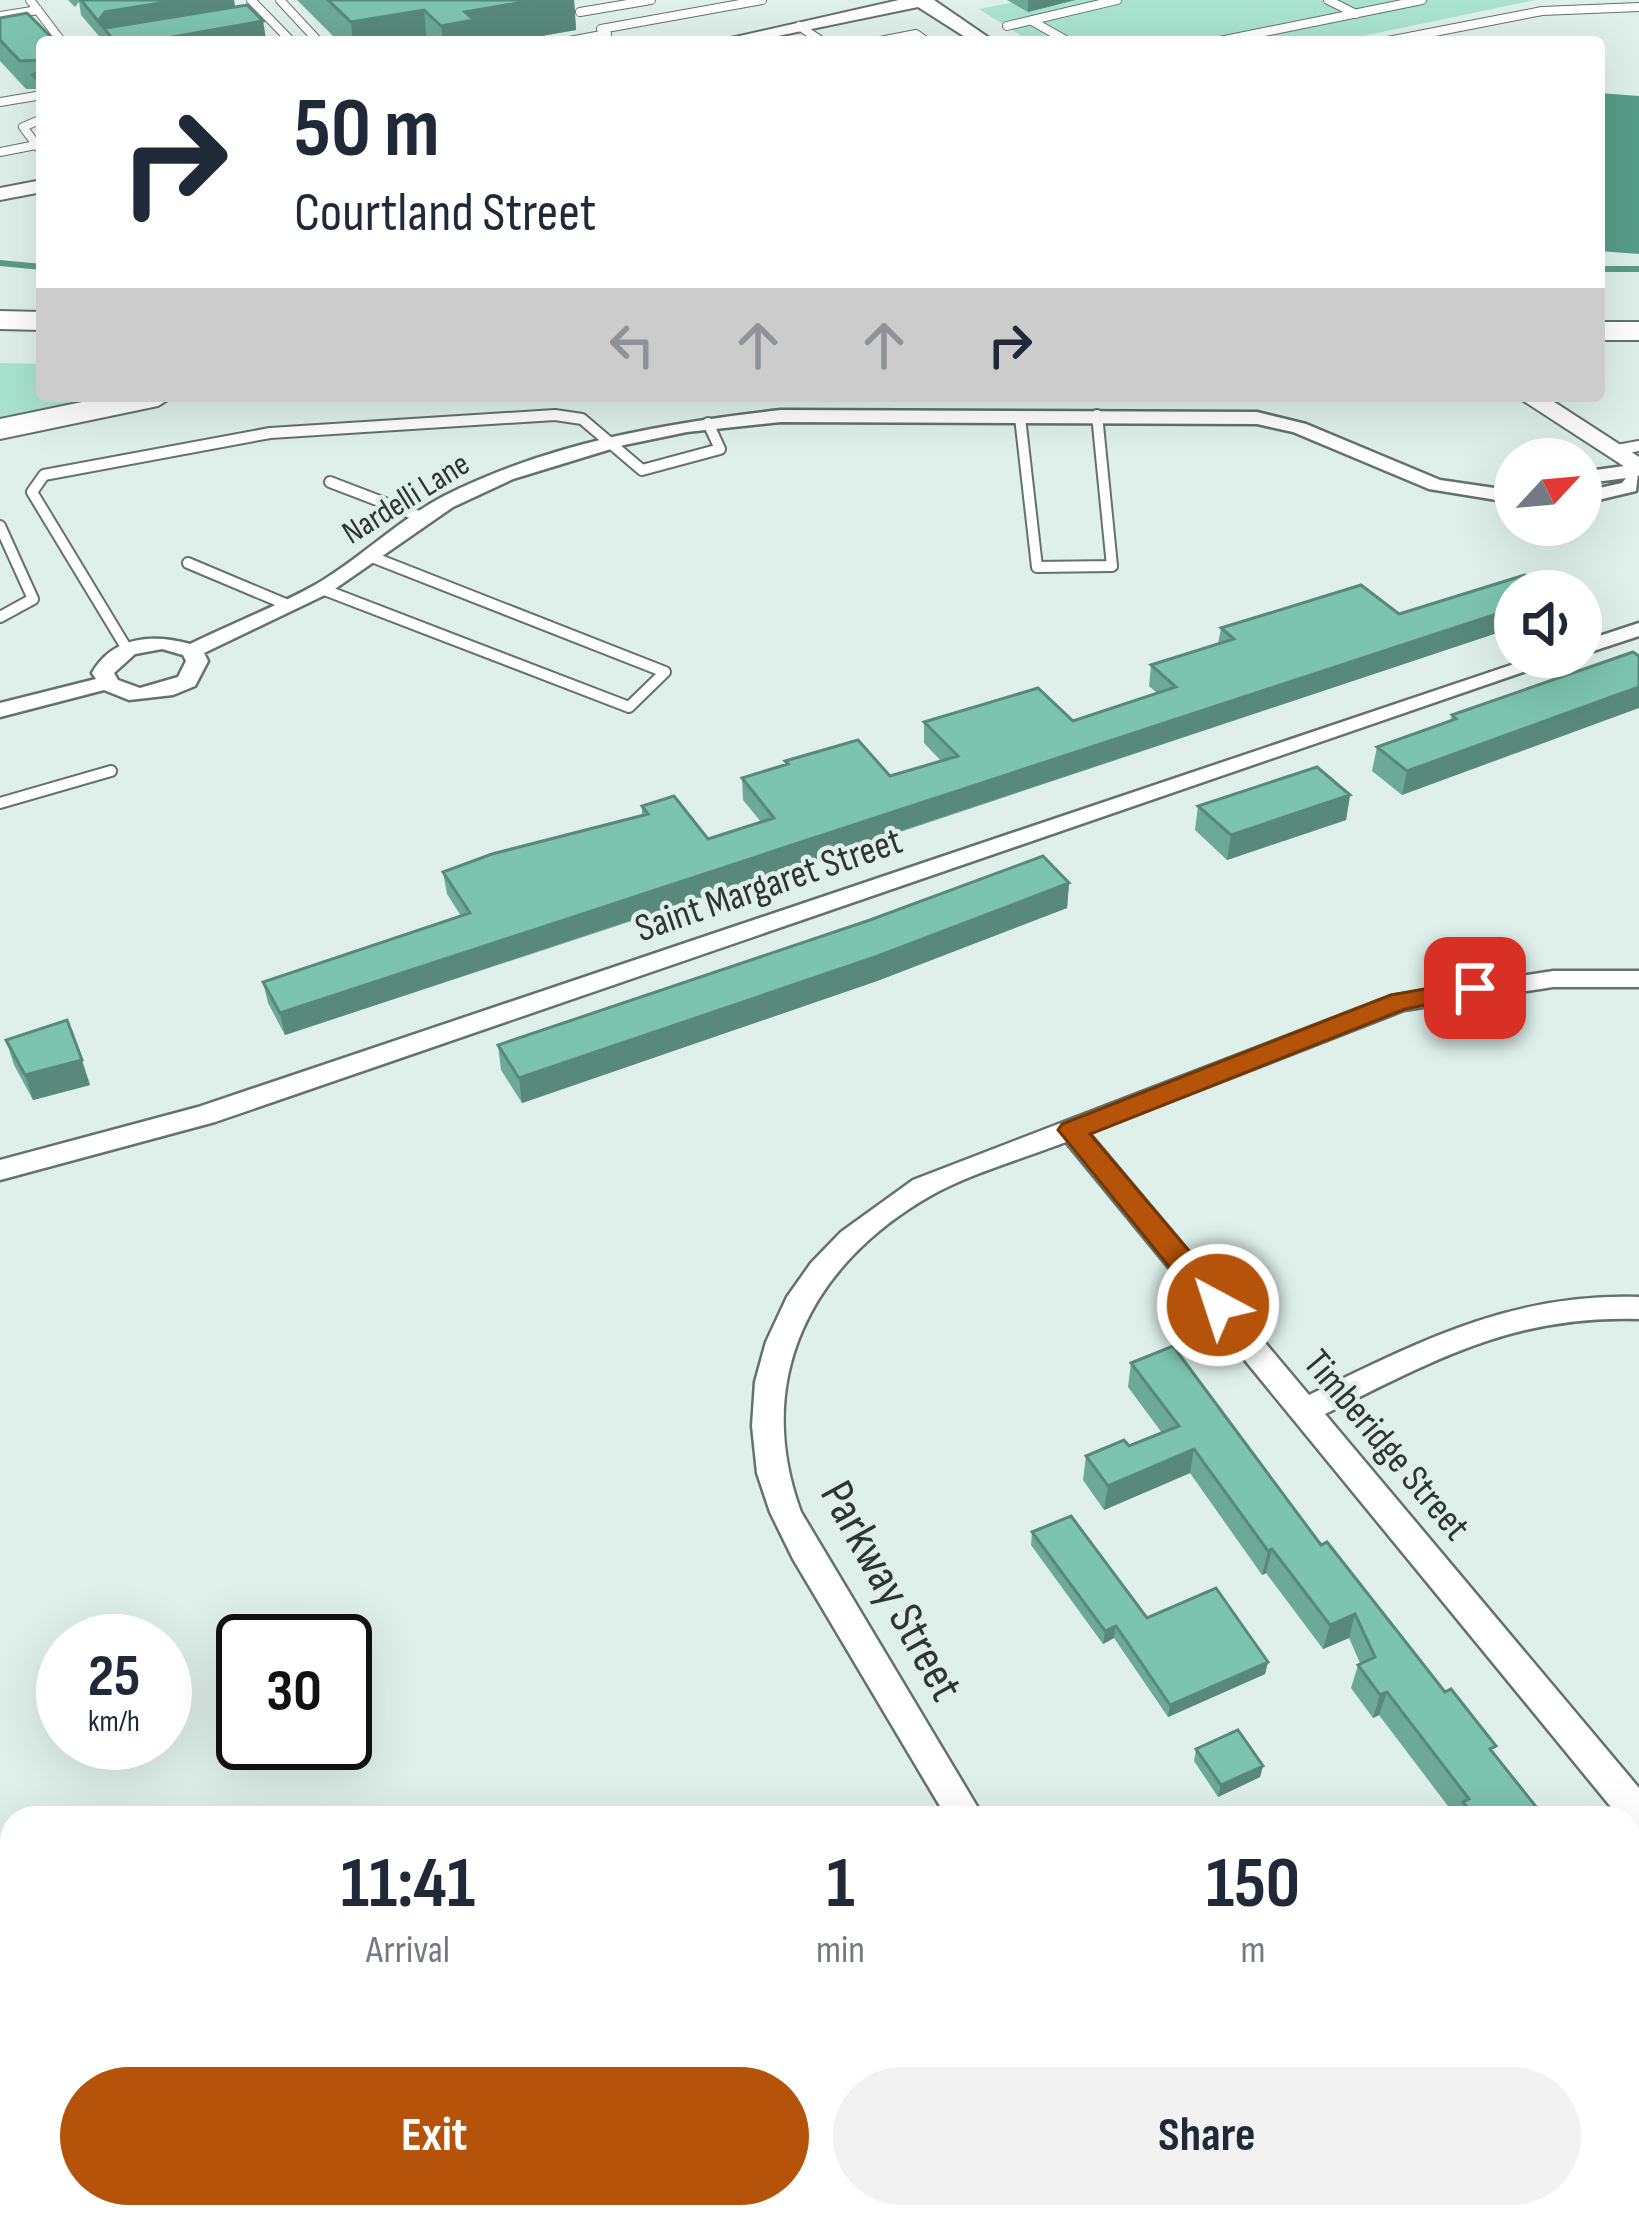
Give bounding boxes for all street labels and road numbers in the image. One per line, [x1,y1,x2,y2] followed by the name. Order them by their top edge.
[335,444,477,553] street label: Nardelli Lane
[629,818,908,953] street label: Saint Margaret Street
[1293,1341,1479,1550] street label: Timberidge Street
[807,1471,974,1711] street label: Parkway Street

